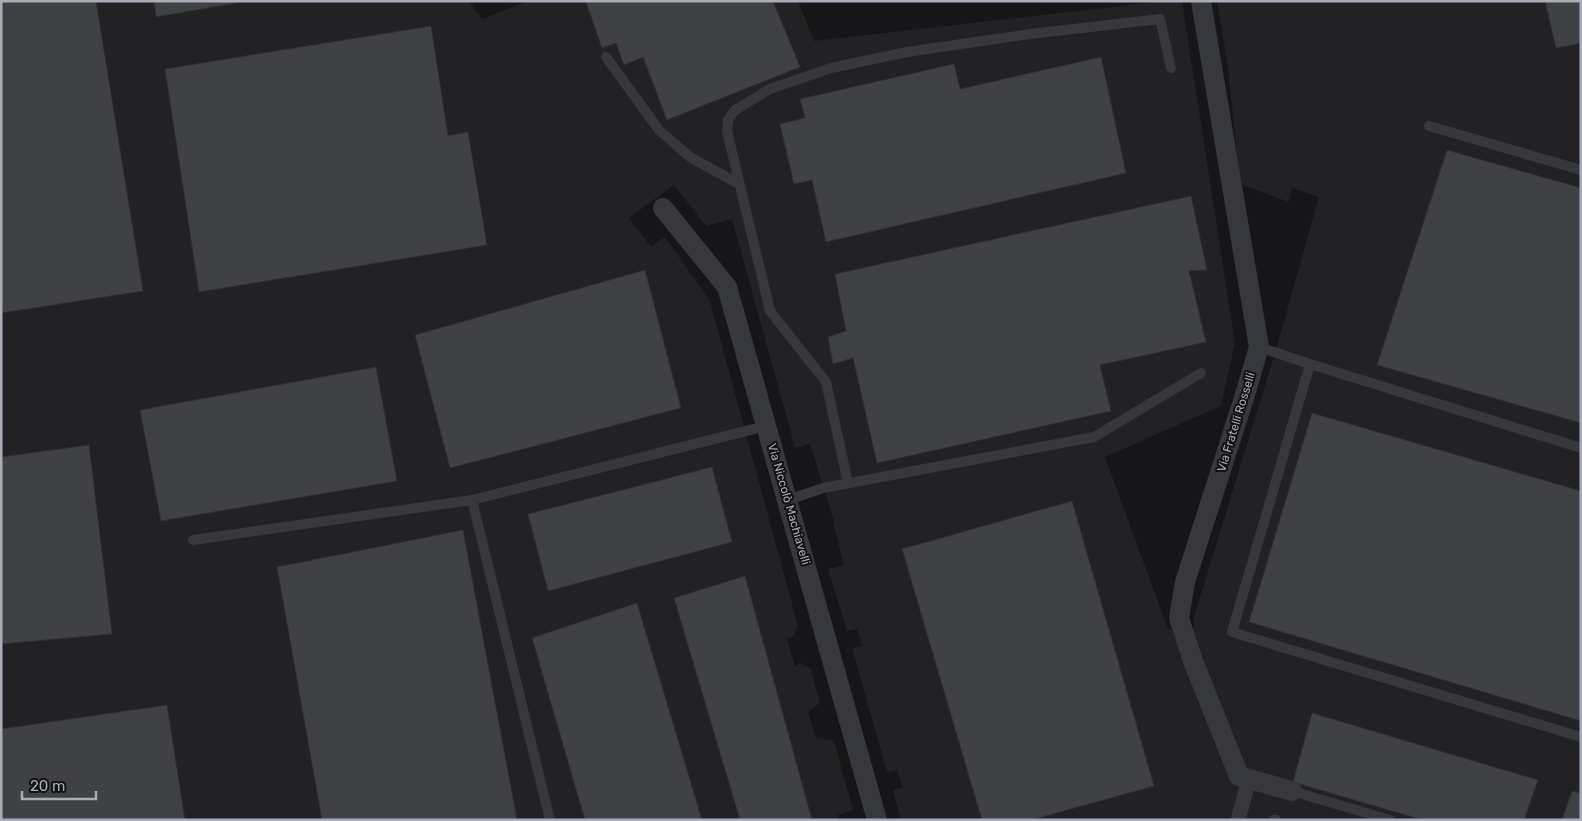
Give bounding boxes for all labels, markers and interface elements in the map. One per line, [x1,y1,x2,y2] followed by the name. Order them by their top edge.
[1214,370,1258,474] street label: Via Fratelli Rosselli
[765,442,813,566] street label: Via Niccolò Machiavelli
[22,768,96,800] scale bar
[30,777,65,795] text: 20 m

